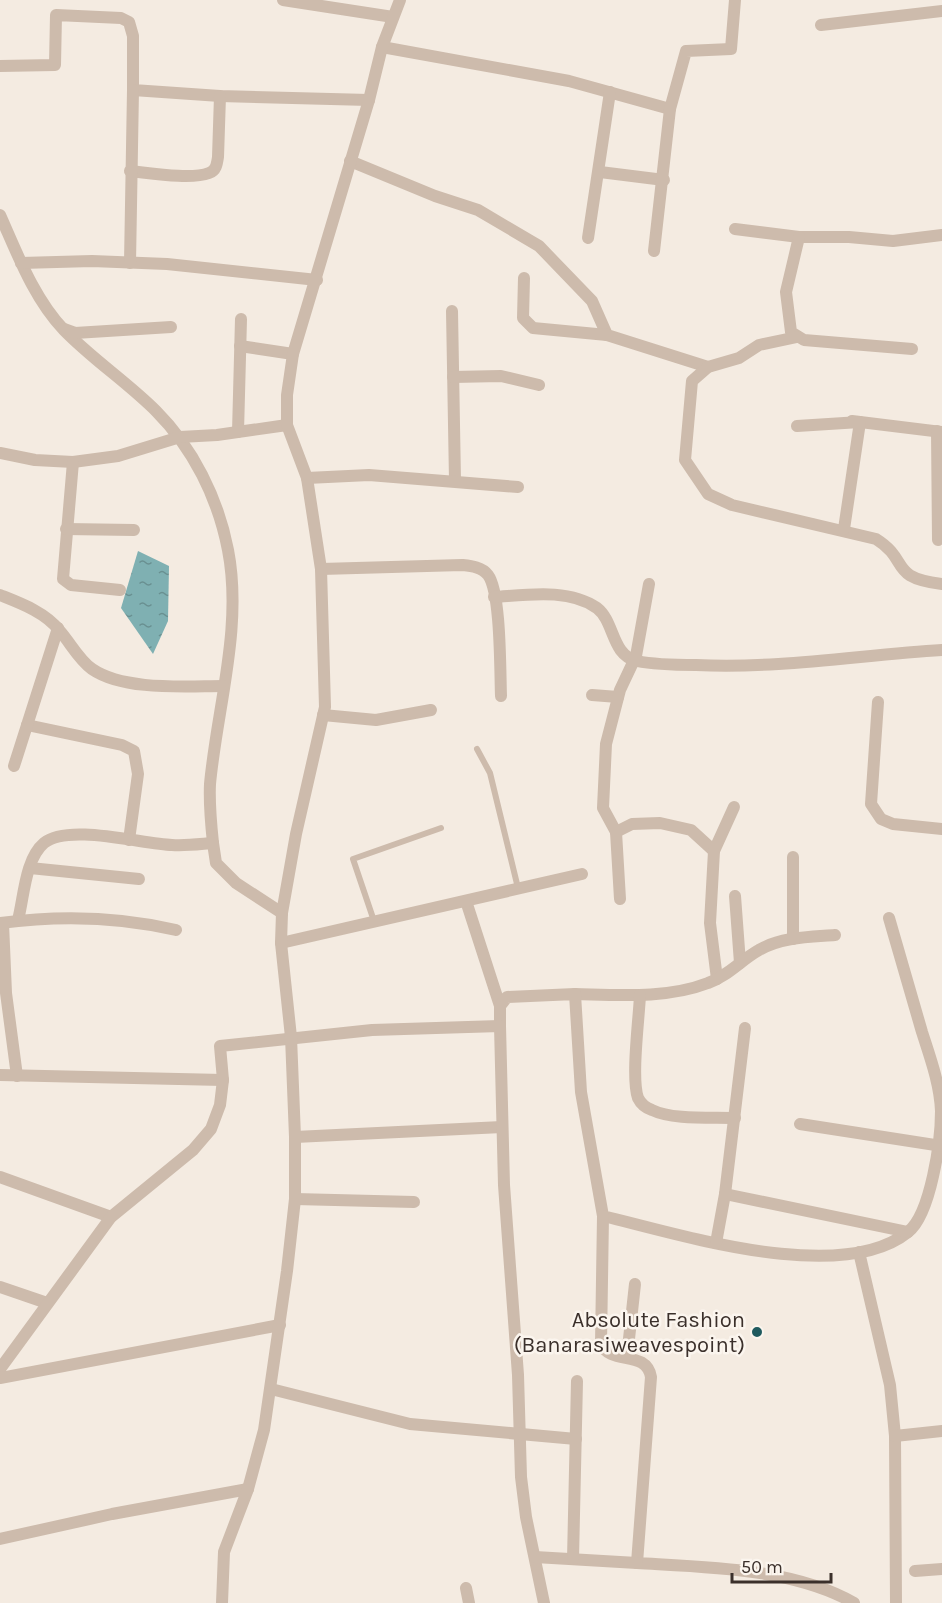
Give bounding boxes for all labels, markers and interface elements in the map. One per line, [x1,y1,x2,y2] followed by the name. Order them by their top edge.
[514,1307,745,1358] place label: Absolute Fashion (Banarasiweavespoint)
[750,1325,764,1339] marker: Absolute Fashion (Banarasiweavespoint)
[732,1546,831,1584] scale bar
[741,1556,783,1578] text: 50 m

